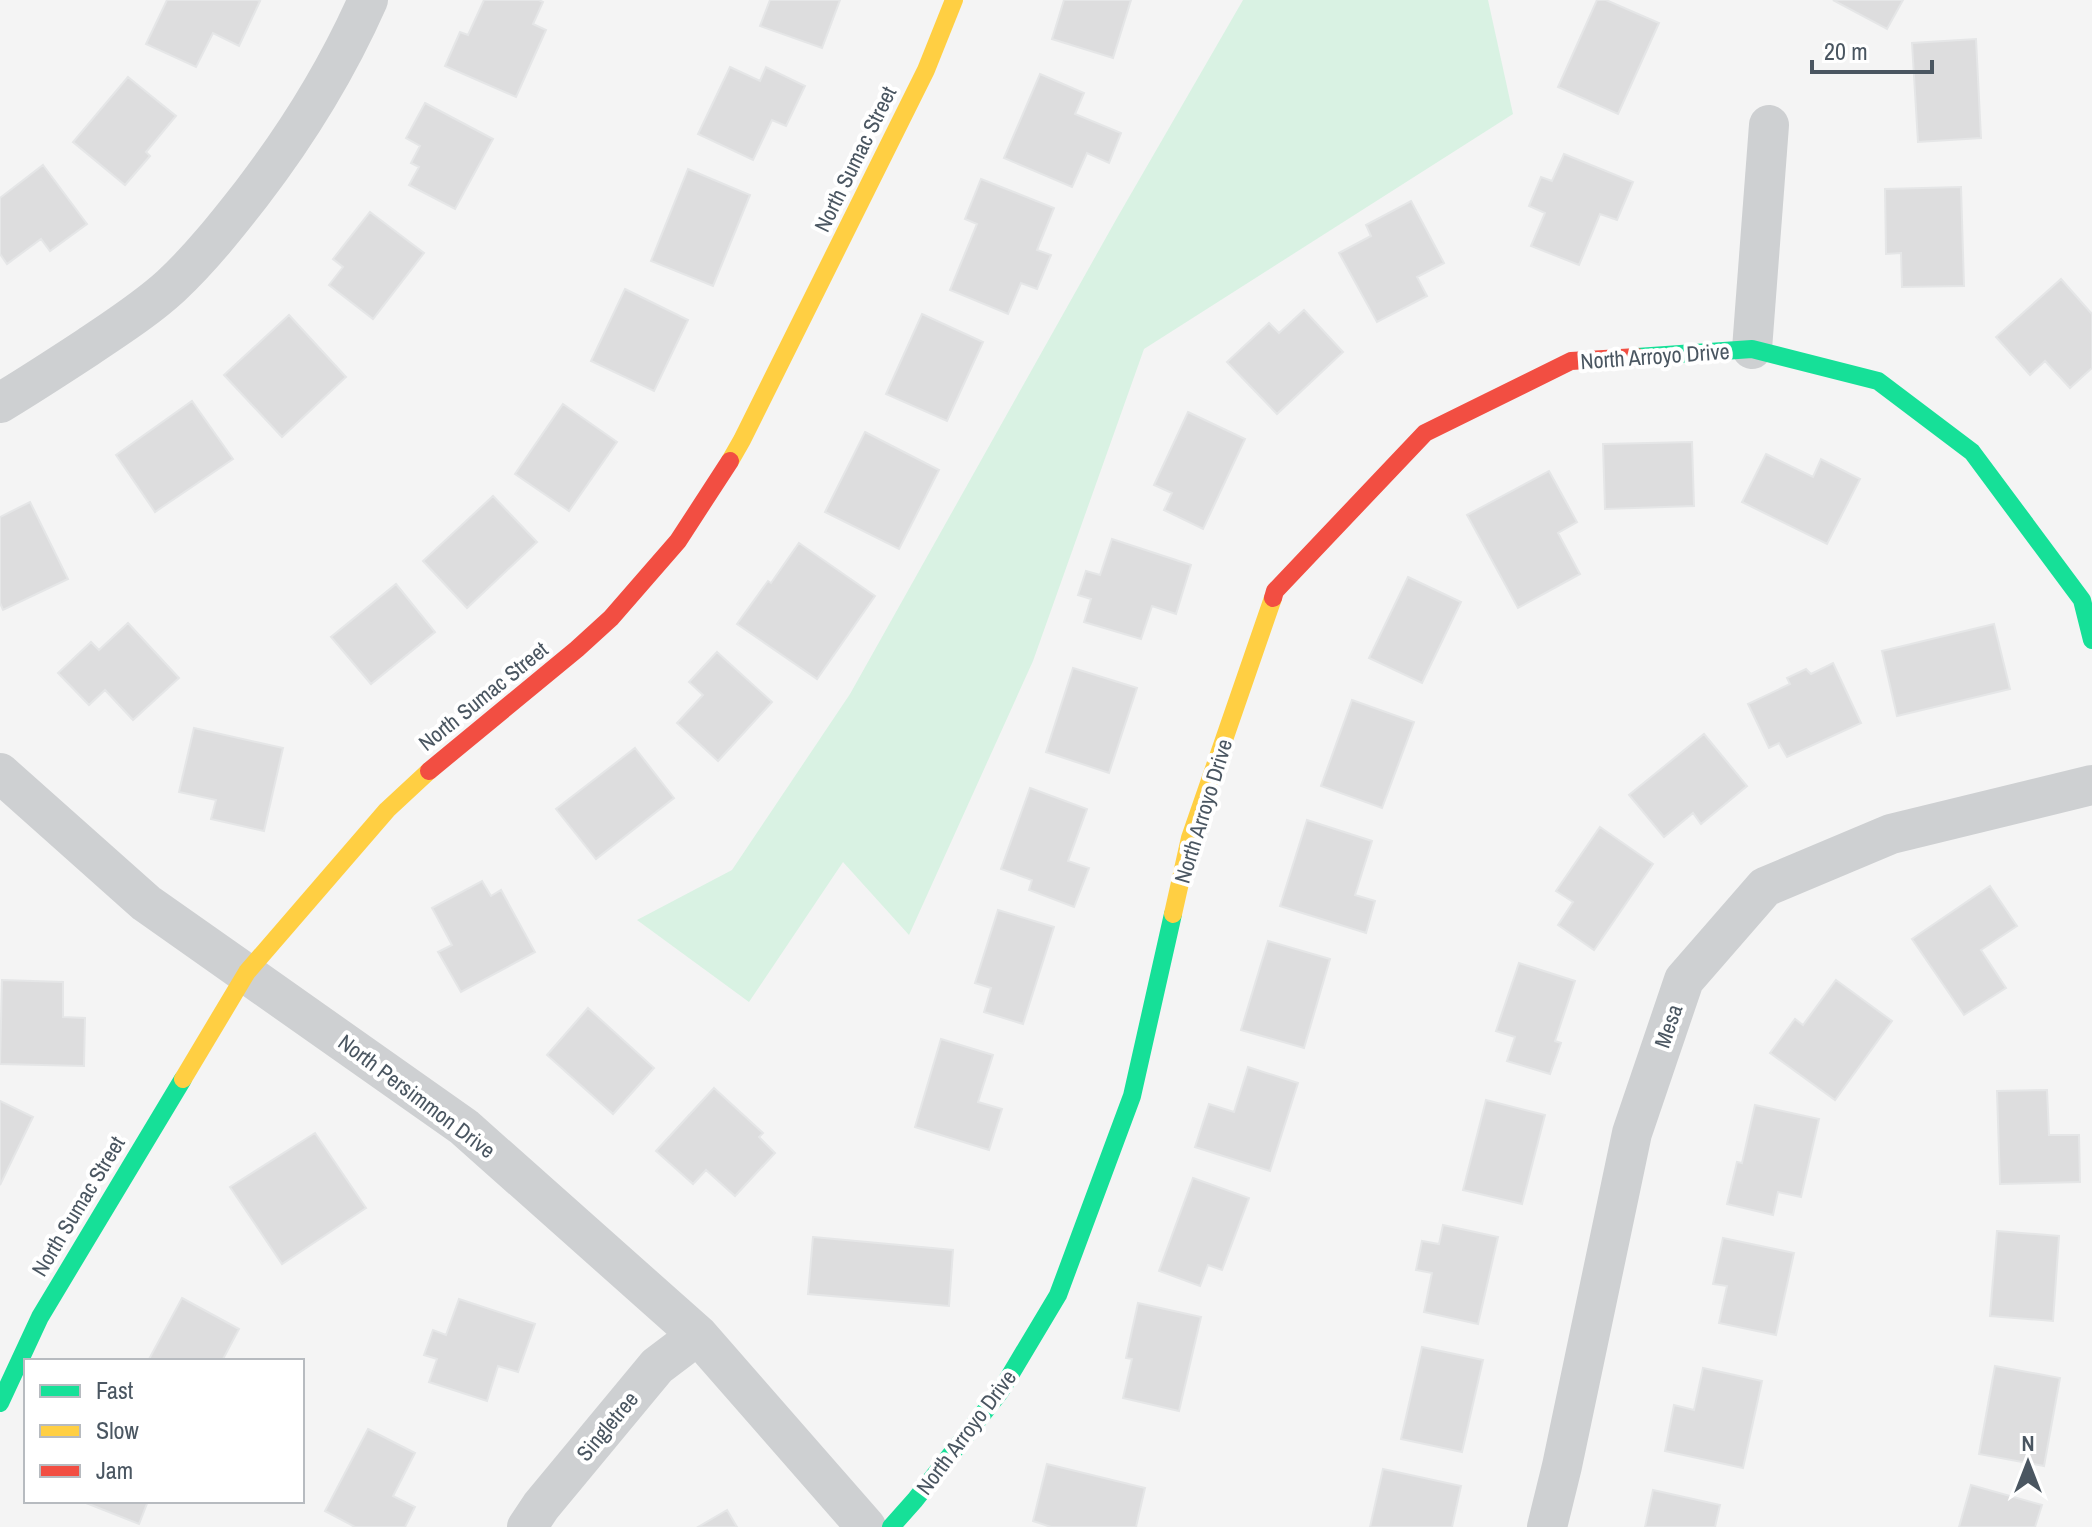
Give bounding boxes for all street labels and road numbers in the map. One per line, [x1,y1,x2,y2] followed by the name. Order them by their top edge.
[807,81,903,237] street label: North Sumac Street
[1579,336,1731,376] street label: North Arroyo Drive
[412,634,554,758] street label: North Sumac Street
[1167,735,1239,887] street label: North Arroyo Drive
[1647,1000,1689,1052] street label: Mesa
[332,1027,502,1165] street label: North Persimmon Drive
[24,1130,132,1282] street label: North Sumac Street
[909,1363,1023,1501] street label: North Arroyo Drive
[569,1385,645,1467] street label: Singletree

